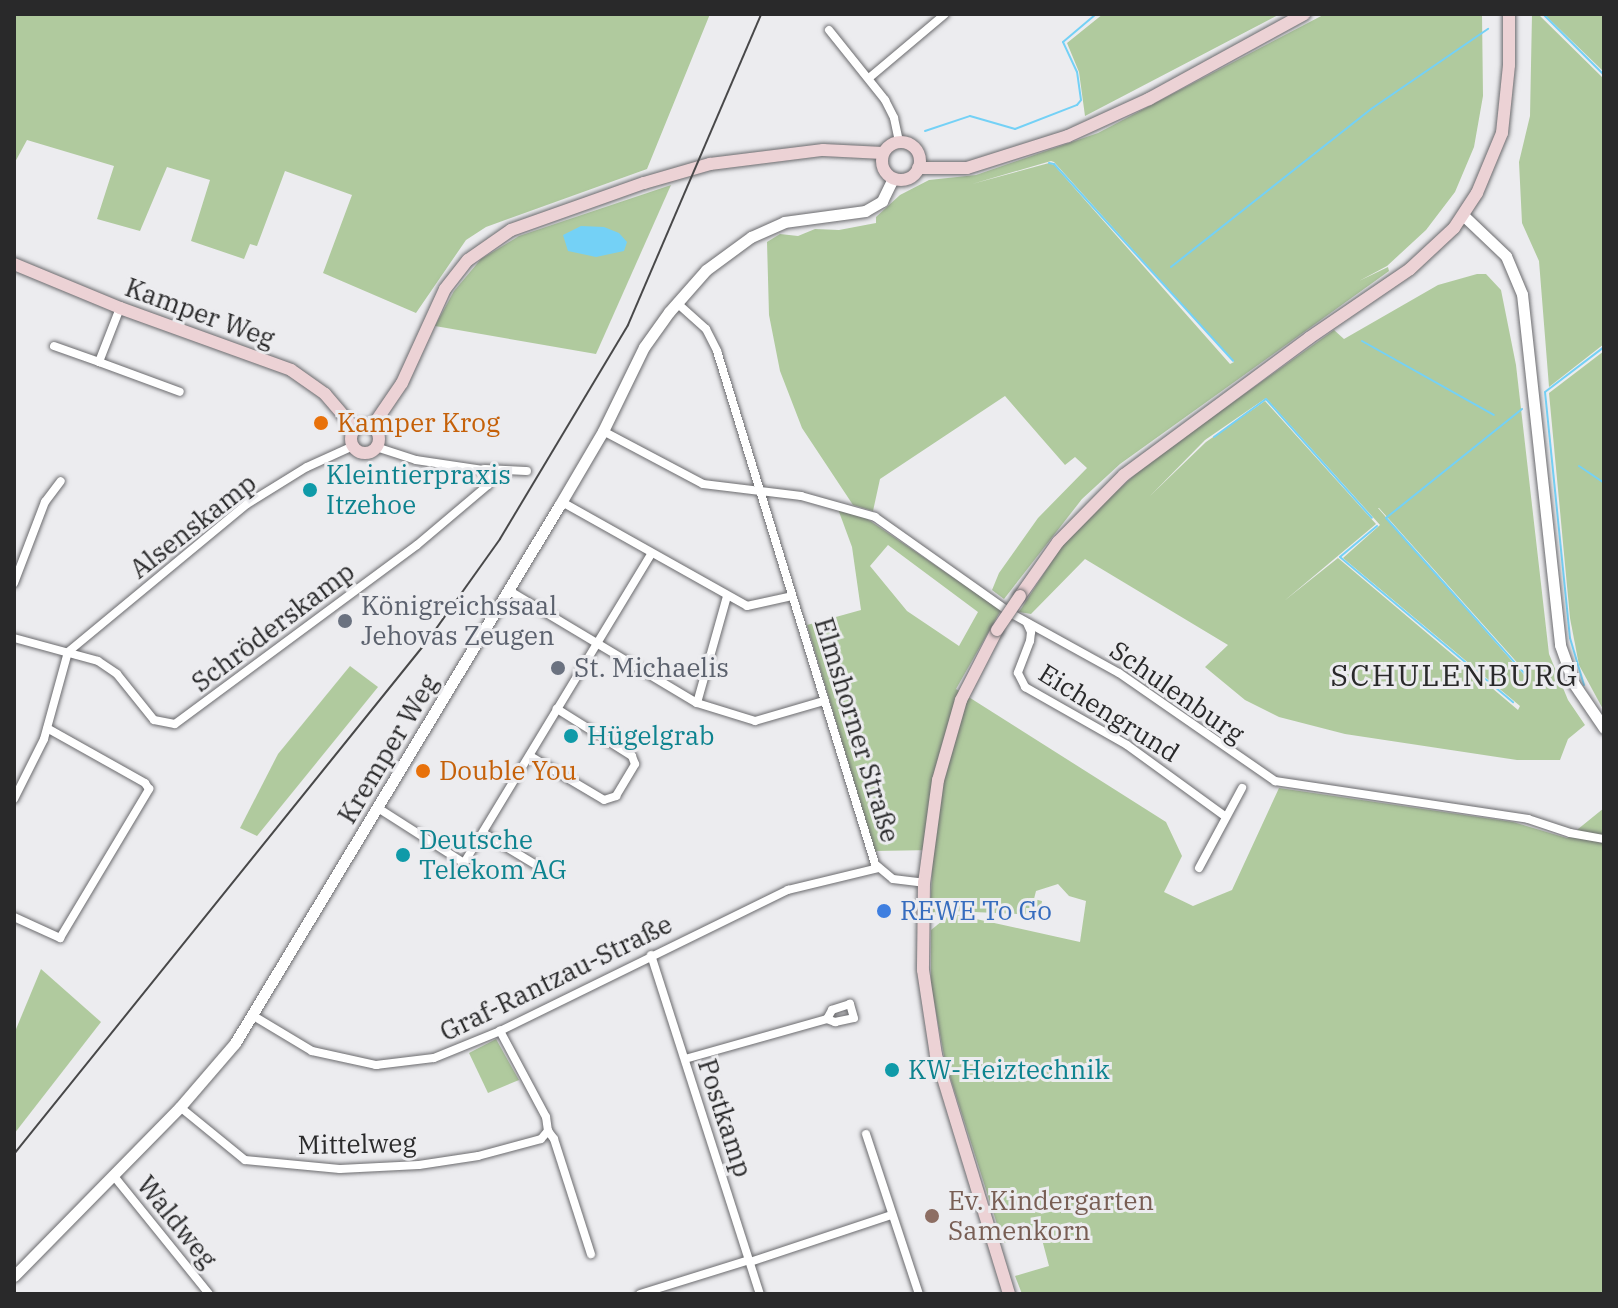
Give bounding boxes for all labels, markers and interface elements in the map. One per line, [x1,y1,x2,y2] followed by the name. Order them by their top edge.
[121,272,279,354] street label: Kamper Weg
[337,407,500,439] place label: Kamper Krog
[312,414,330,432] marker: Kamper Krog
[326,459,511,520] place label: Kleintierpraxis Itzehoe
[124,467,262,585] street label: Alsenskamp
[301,481,319,499] marker: Kleintierpraxis Itzehoe
[186,556,360,698] street label: Schröderskamp
[361,590,557,652] place label: Königreichssaal Jehovas Zeugen
[336,612,354,630] marker: Königreichssaal Jehovas Zeugen
[808,614,906,846] street label: Elmshorner Straße
[1104,634,1250,750] street label: Schulenburg
[574,652,729,684] place label: St. Michaelis
[1033,657,1185,769] street label: Eichengrund
[1331,657,1579,693] district label: SCHULENBURG
[549,659,567,677] marker: St. Michaelis
[331,669,445,829] street label: Kremper Weg
[587,720,714,752] place label: Hügelgrab
[562,727,580,745] marker: Hügelgrab
[439,755,577,787] place label: Double You
[414,762,432,780] marker: Double You
[419,824,567,886] place label: Deutsche Telekom AG
[394,846,412,864] marker: Deutsche Telekom AG
[900,895,1052,927] place label: REWE To Go
[875,902,893,920] marker: REWE To Go
[435,908,677,1048] street label: Graf-Rantzau-Straße
[908,1054,1110,1086] place label: KW-Heiztechnik
[691,1055,759,1181] street label: Postkamp
[883,1061,901,1079] marker: KW-Heiztechnik
[297,1127,417,1161] street label: Mittelweg
[130,1170,224,1274] street label: Waldweg
[948,1185,1154,1246] place label: Ev. Kindergarten Samenkorn
[923,1207,941,1225] marker: Ev. Kindergarten Samenkorn

